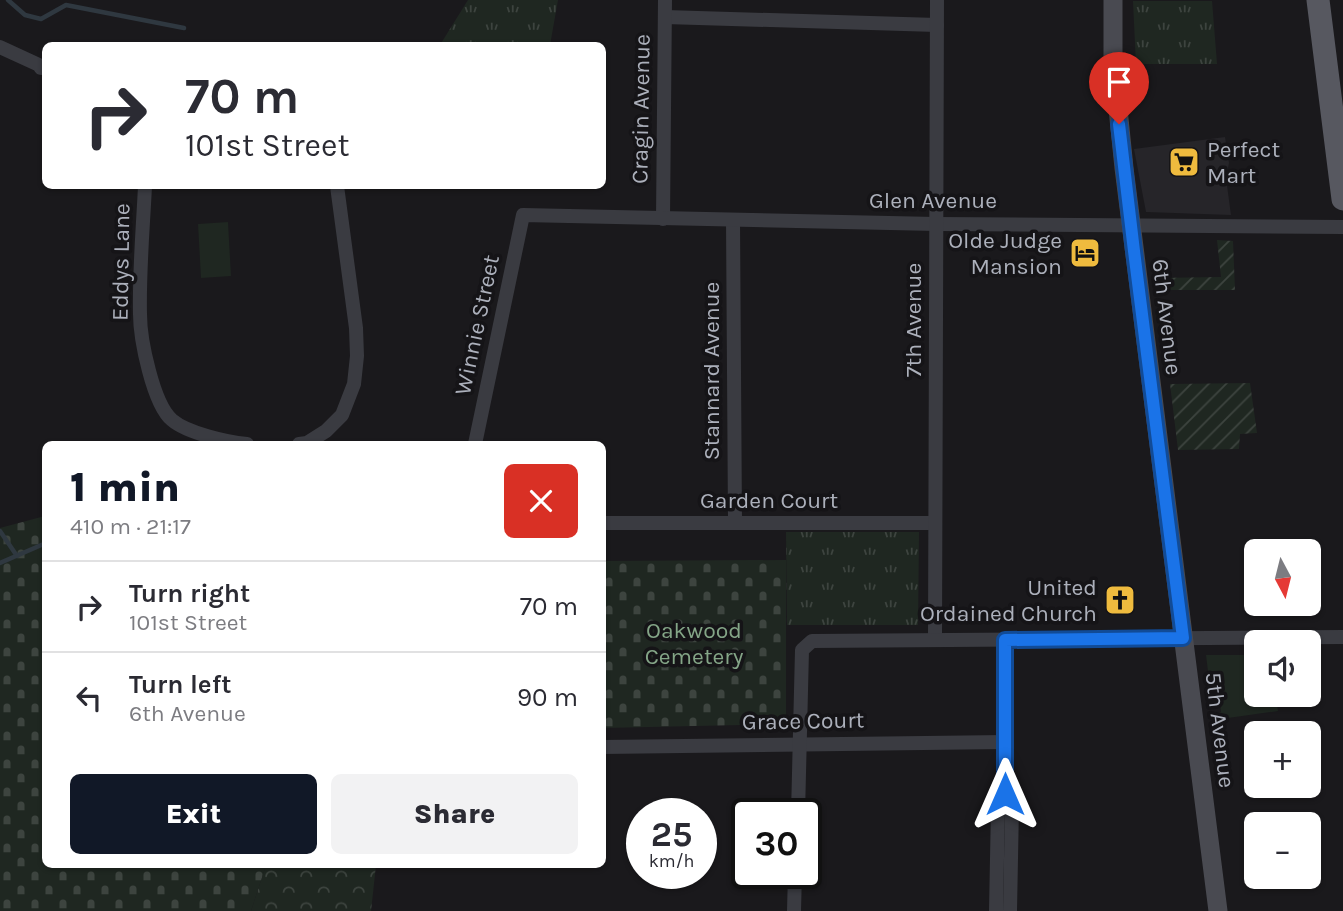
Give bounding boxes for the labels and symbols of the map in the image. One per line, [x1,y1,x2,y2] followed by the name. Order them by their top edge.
[626,34,656,184] street label: Cragin Avenue
[1089,52,1149,124] pin
[1207,136,1280,189] place label: Perfect Mart
[1167,145,1201,179] supermarket icon: Perfect Mart
[869,187,997,214] street label: Glen Avenue
[106,203,136,321] street label: Eddys Lane
[948,227,1062,280] place label: Olde Judge Mansion
[1068,236,1102,270] hotel icon: Olde Judge Mansion
[449,252,505,397] street label: Winnie Street
[1146,257,1188,377] street label: 6th Avenue
[900,263,927,377] street label: 7th Avenue
[698,282,725,460] street label: Stannard Avenue
[700,487,838,514] street label: Garden Court
[1244,539,1321,616] north arrow
[920,574,1097,627] place label: United Ordained Church
[1103,583,1137,617] church icon: United Ordained Church
[645,617,744,670] park label: Oakwood Cemetery
[1199,670,1241,790] street label: 5th Avenue
[742,706,865,736] street label: Grace Court
[968,757,1042,831] position arrow
[731,798,822,889] speed limit sign: 30

